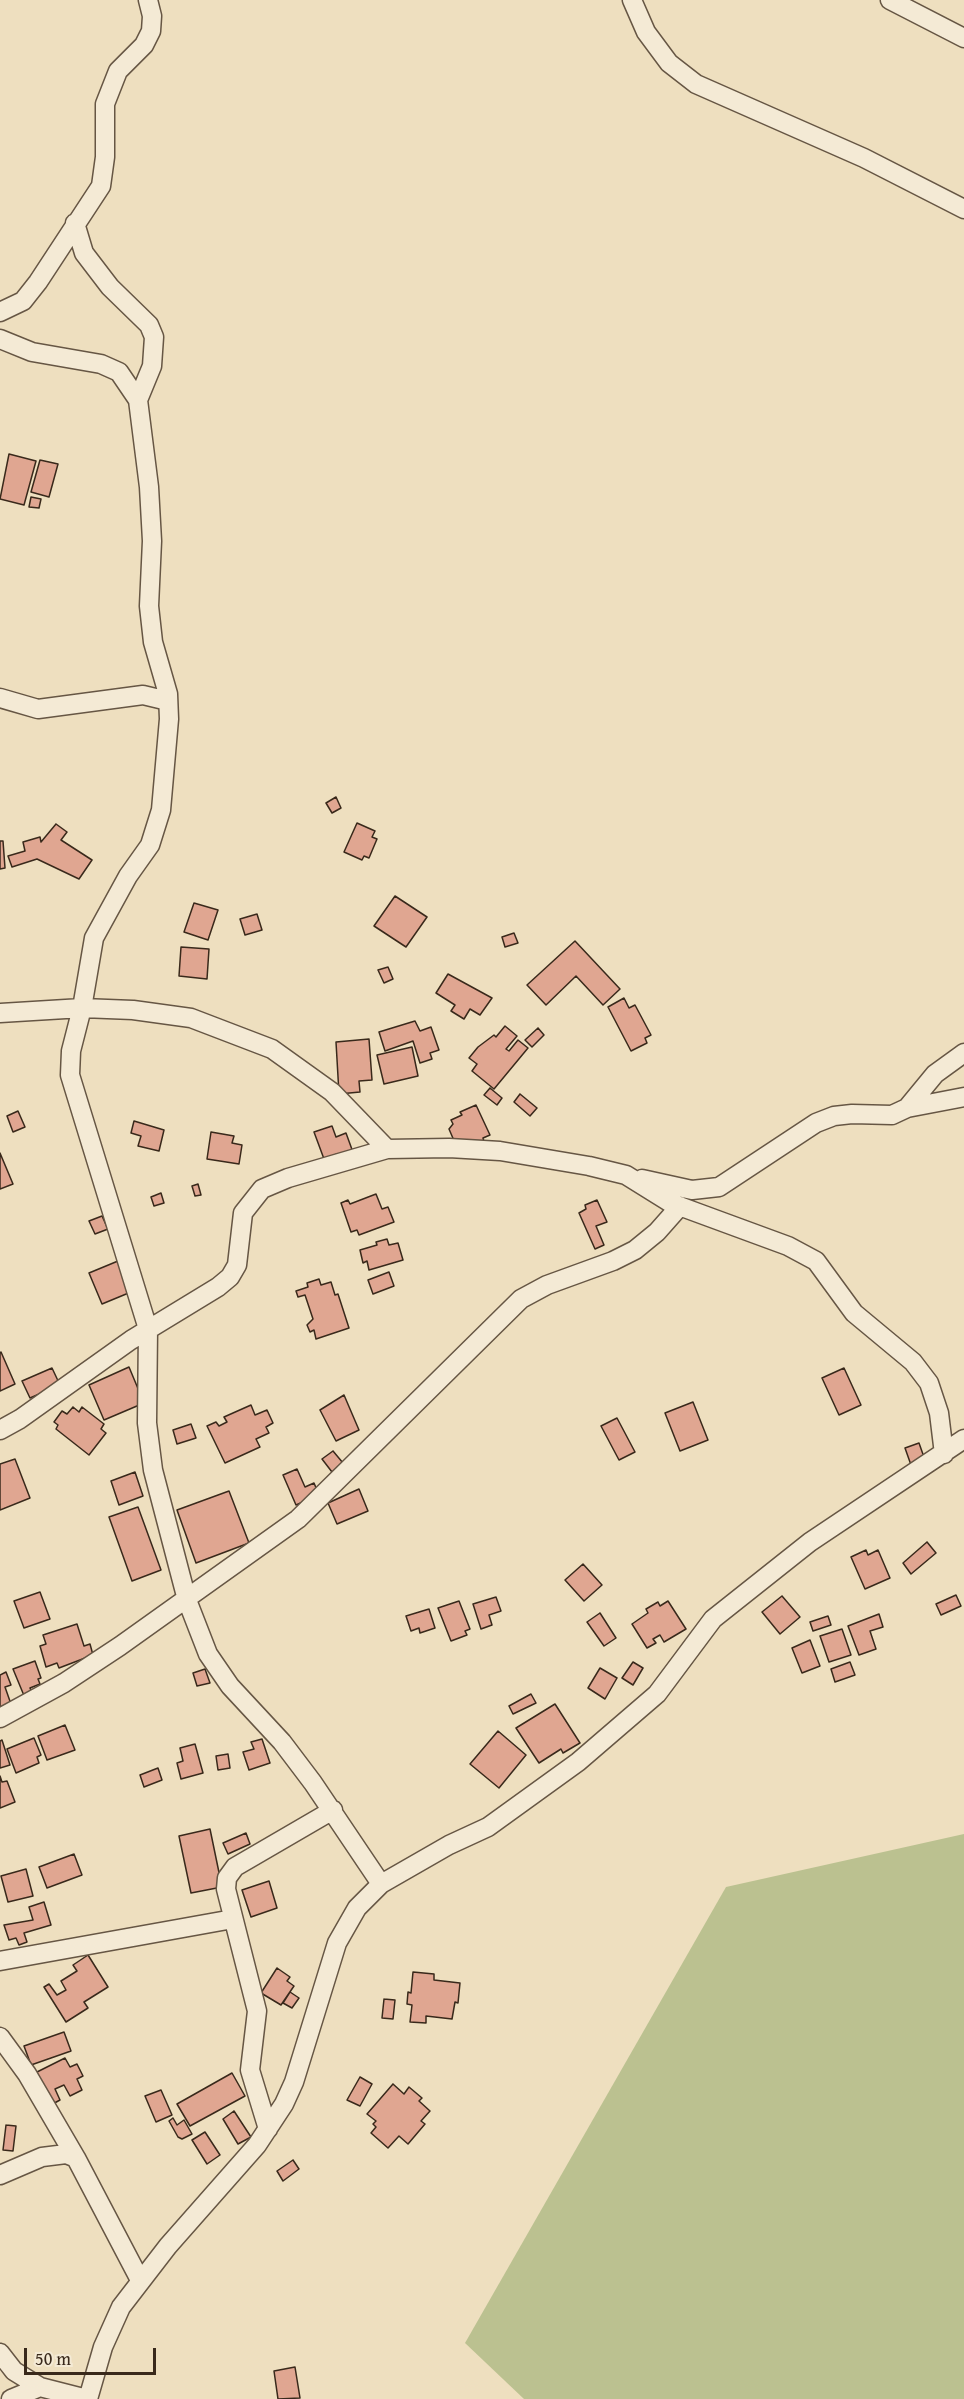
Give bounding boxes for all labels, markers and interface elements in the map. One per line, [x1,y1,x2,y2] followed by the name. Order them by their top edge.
[27,2336,159,2374] scale bar
[35,2345,71,2372] text: 50 m

